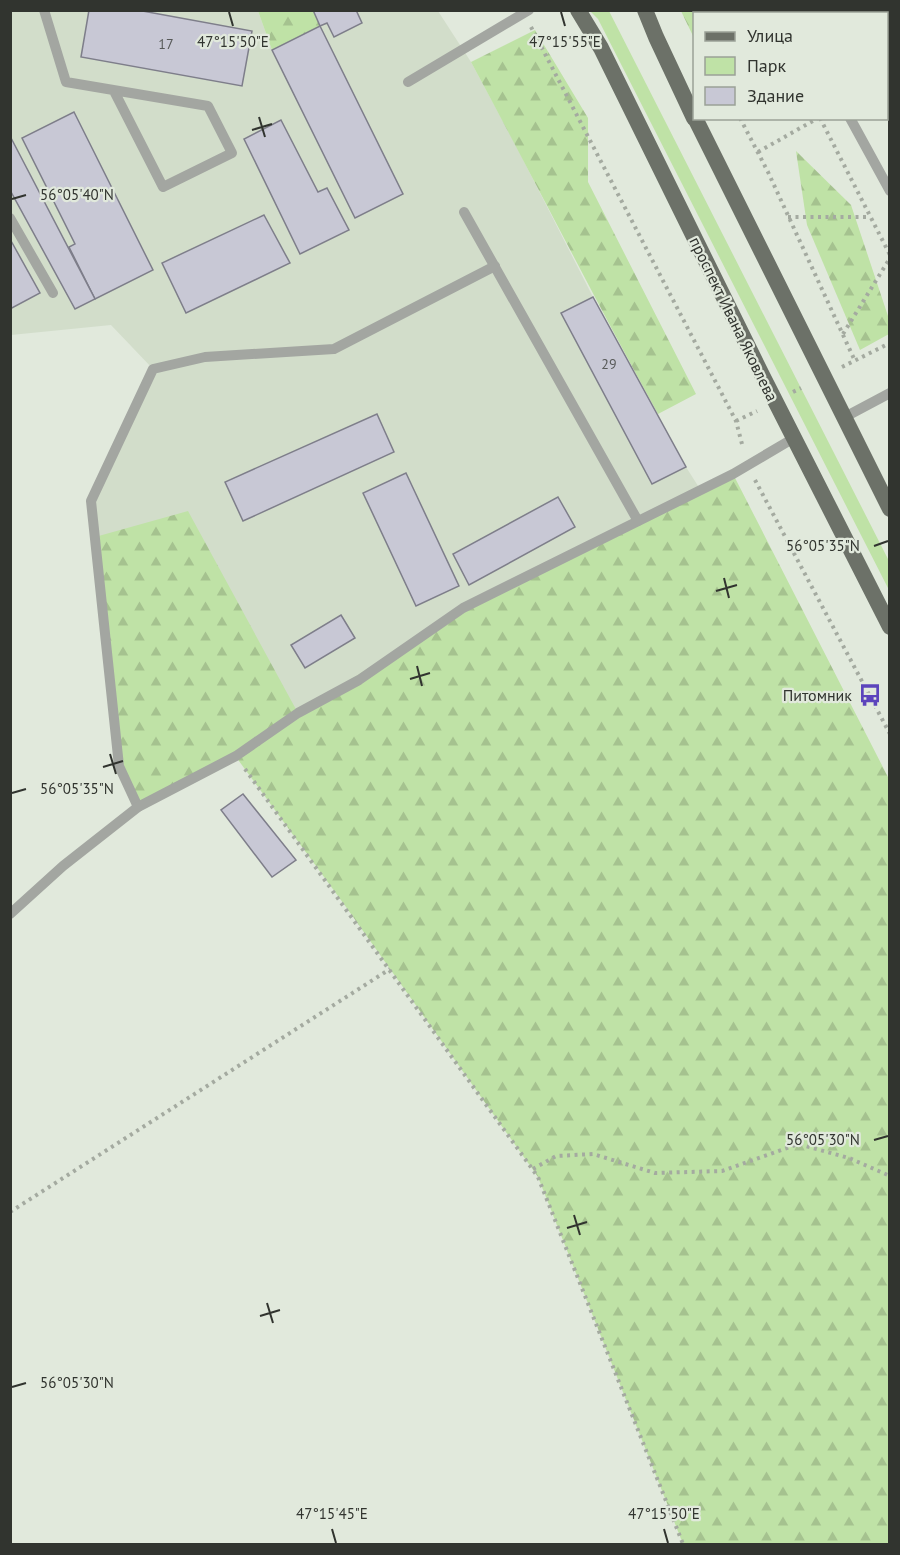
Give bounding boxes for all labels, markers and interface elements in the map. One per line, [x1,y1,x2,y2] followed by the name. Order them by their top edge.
[693,12,888,120] legend
[747,24,793,47] text: Улица
[197,32,269,51] text: 47°15'50"E
[529,32,601,51] text: 47°15'55"E
[158,35,174,53] house number: 17
[747,54,787,77] text: Парк
[747,84,804,107] text: Здание
[40,185,114,204] text: 56°05'40"N
[685,234,783,404] street label: проспект Ивана Яковлева
[601,355,617,373] house number: 29
[786,536,860,555] text: 56°05'35"N
[857,682,883,708] bus stop icon: Питомник
[783,685,852,705] place label: Питомник
[40,779,114,798] text: 56°05'35"N
[786,1130,860,1149] text: 56°05'30"N
[40,1373,114,1392] text: 56°05'30"N
[296,1504,368,1523] text: 47°15'45"E
[628,1504,700,1523] text: 47°15'50"E

